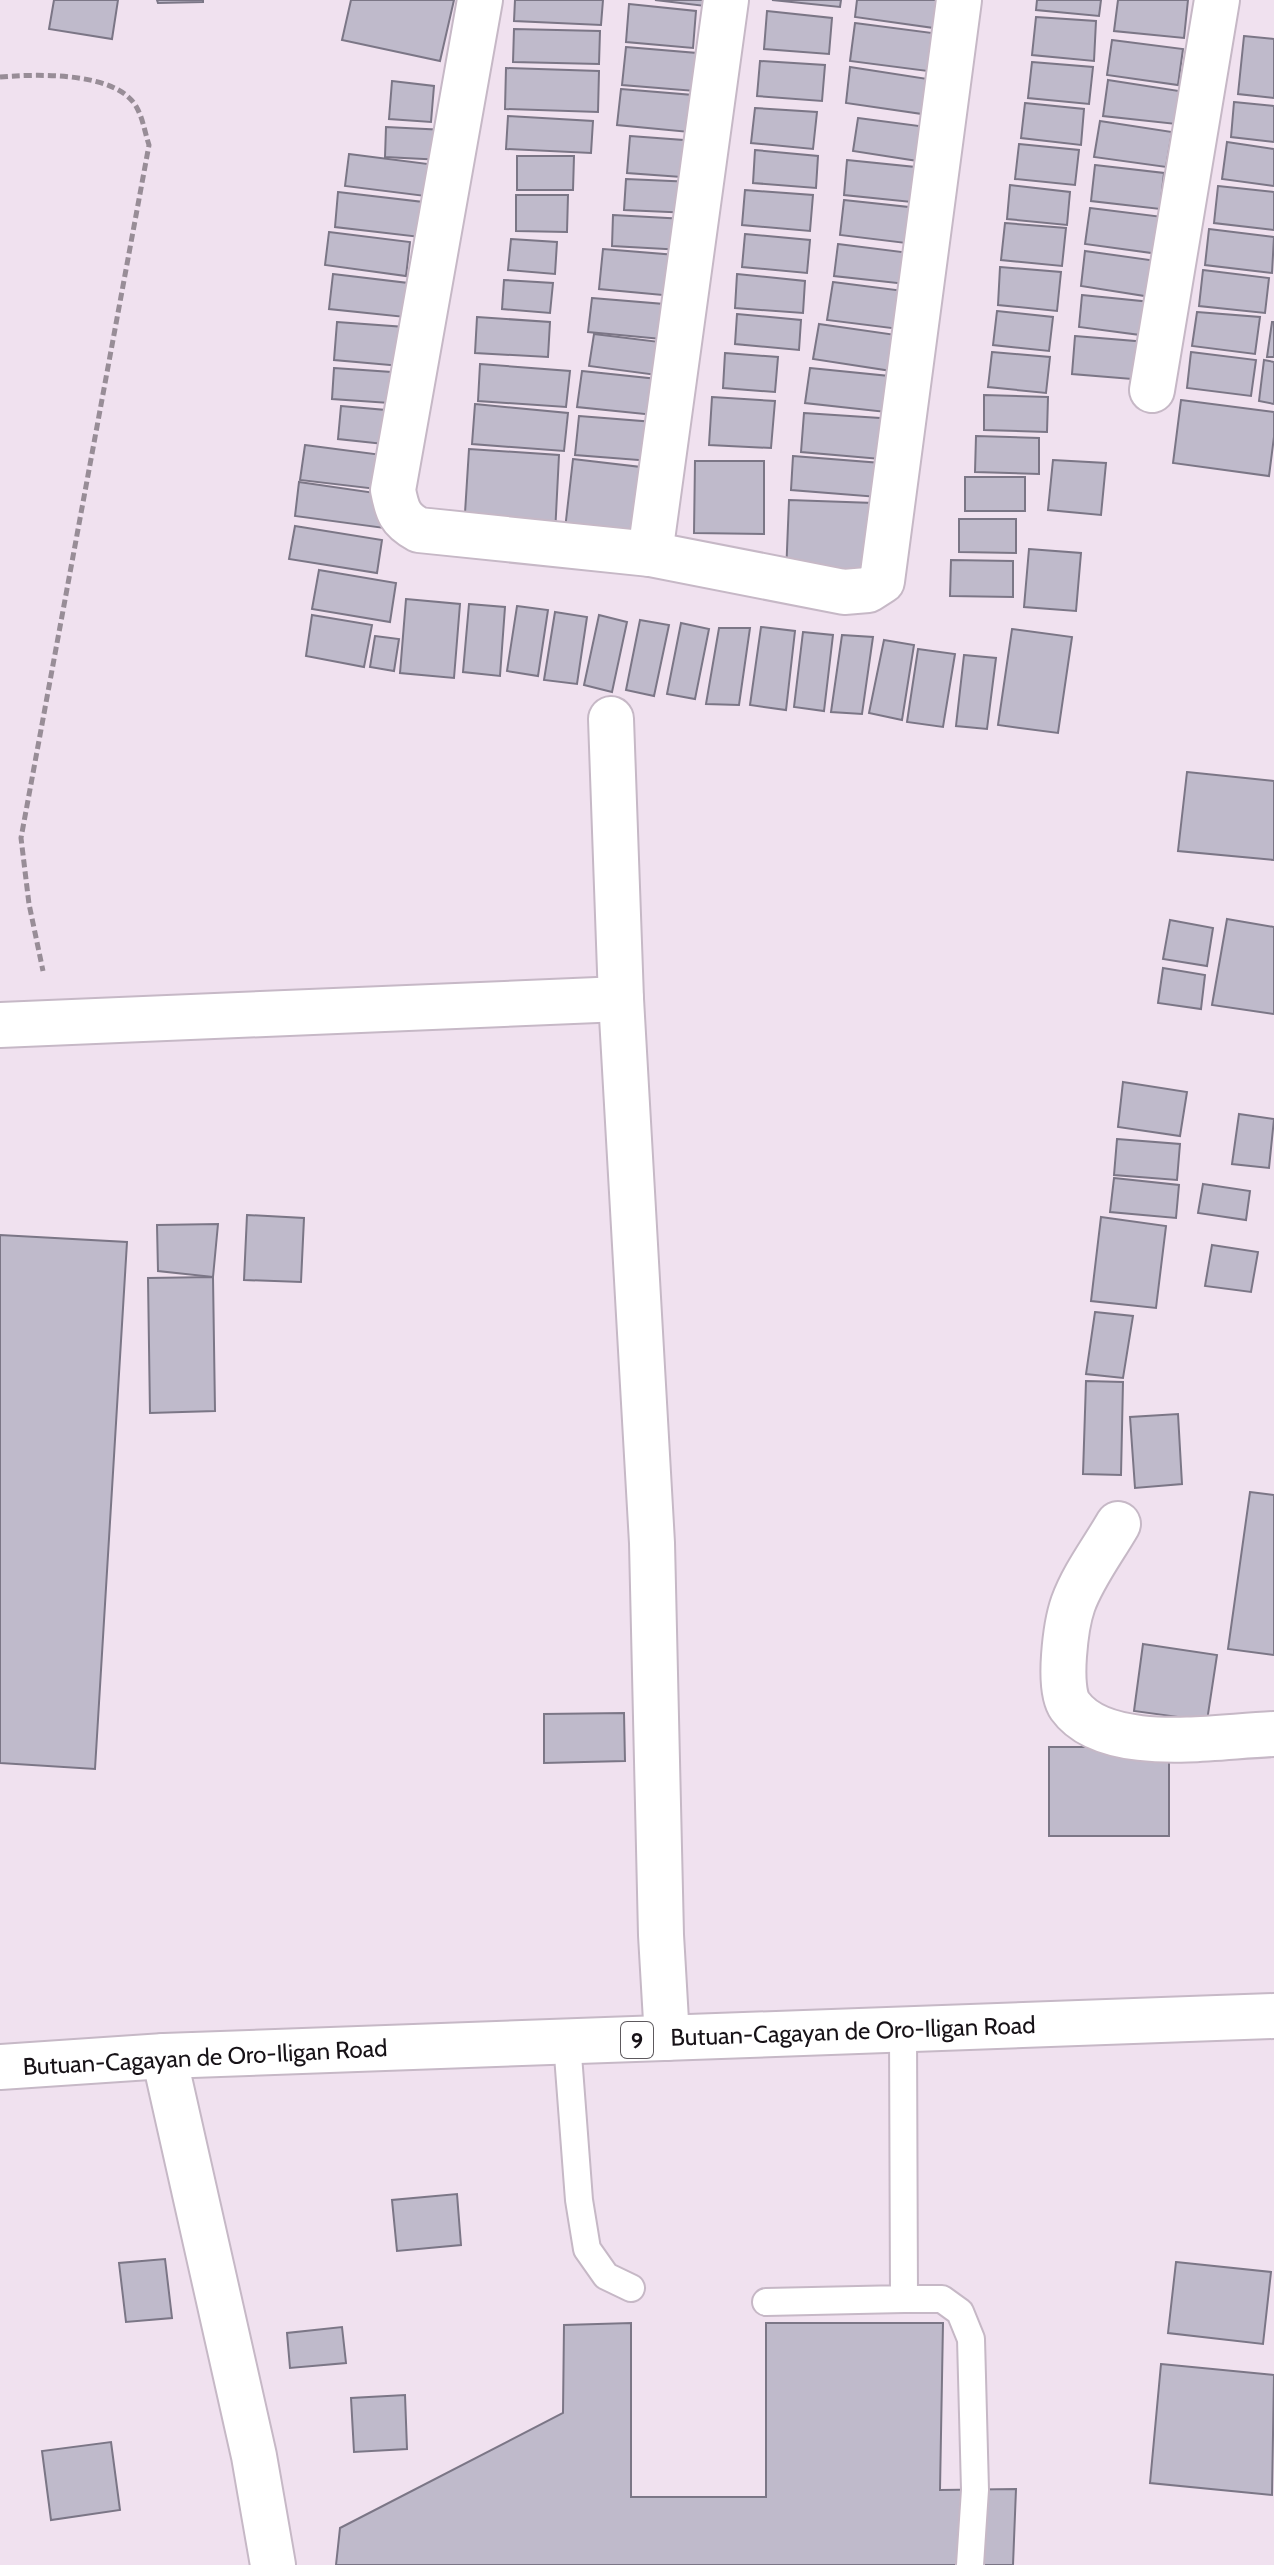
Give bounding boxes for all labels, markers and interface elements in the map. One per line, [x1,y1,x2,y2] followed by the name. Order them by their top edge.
[670,2010,1036,2052] street label: Butuan-Cagayan de Oro-Iligan Road
[621,2022,653,2058] road number: 9
[22,2033,388,2081] street label: Butuan-Cagayan de Oro-Iligan Road

